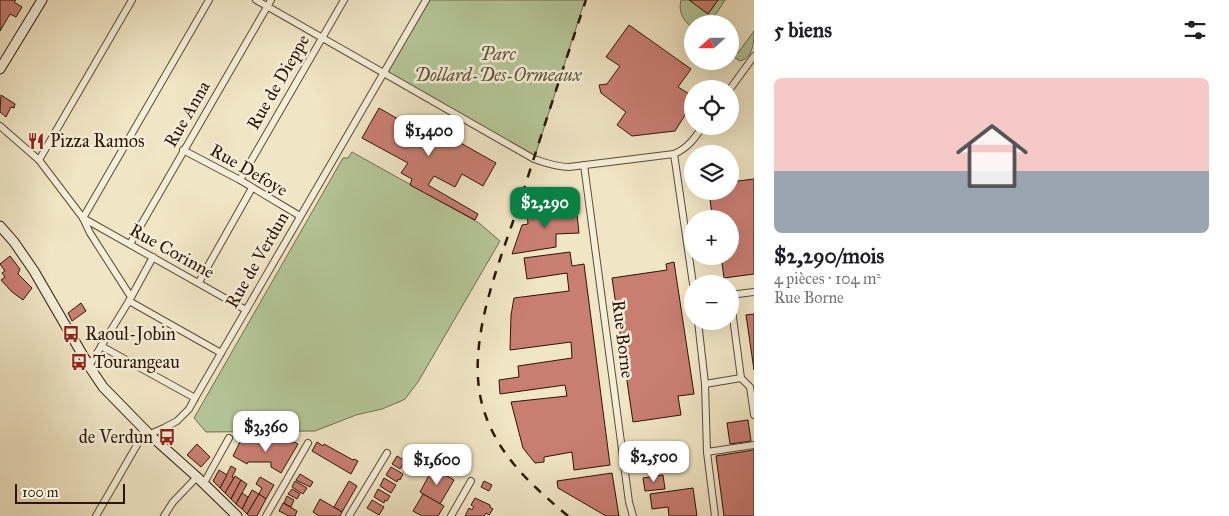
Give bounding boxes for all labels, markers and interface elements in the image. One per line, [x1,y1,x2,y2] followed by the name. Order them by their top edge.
[684,15,739,70] north arrow
[684,15,739,330] map controls
[1181,16,1209,44] icon: filters
[774,17,832,43] text: 5 biens
[242,31,314,133] street label: Rue de Dieppe
[415,43,583,86] park label: Parc Dollard-Des-Ormeaux
[159,77,215,151] street label: Rue Anna
[684,80,739,135] button: locate
[947,111,1037,201] icon: home
[388,114,470,157] pin: $1,400
[405,121,453,140] text: $1,400
[50,130,144,152] place label: Pizza Ramos
[26,131,46,151] restaurant icon: Pizza Ramos
[206,139,292,201] street label: Rue Defoye
[684,145,739,200] button: layers
[504,186,586,229] pin: $2,290
[521,193,569,212] text: $2,290
[221,208,294,312] street label: Rue de Verdun
[684,210,739,265] button: +
[126,219,218,283] street label: Rue Corinne
[774,243,884,269] text: $2,290/mois
[774,269,881,288] text: 4 pièces · 104 m²
[684,275,739,330] button: −
[774,288,844,307] text: Rue Borne
[607,299,639,379] street label: Rue Borne
[85,323,176,346] place label: Raoul-Jobin
[61,324,81,344] bus stop icon: Raoul-Jobin
[93,351,180,374] place label: Tourangeau
[69,352,89,372] bus stop icon: Tourangeau
[225,410,307,453] pin: $3,360
[244,417,288,436] text: $3,360
[79,426,153,448] place label: de Verdun
[157,427,177,447] bus stop icon: de Verdun
[613,440,695,483] pin: $2,500
[396,444,478,486] pin: $1,600
[630,447,678,466] text: $2,500
[414,450,460,469] text: $1,600
[15,481,125,504] scale bar
[22,484,59,501] text: 100 m

